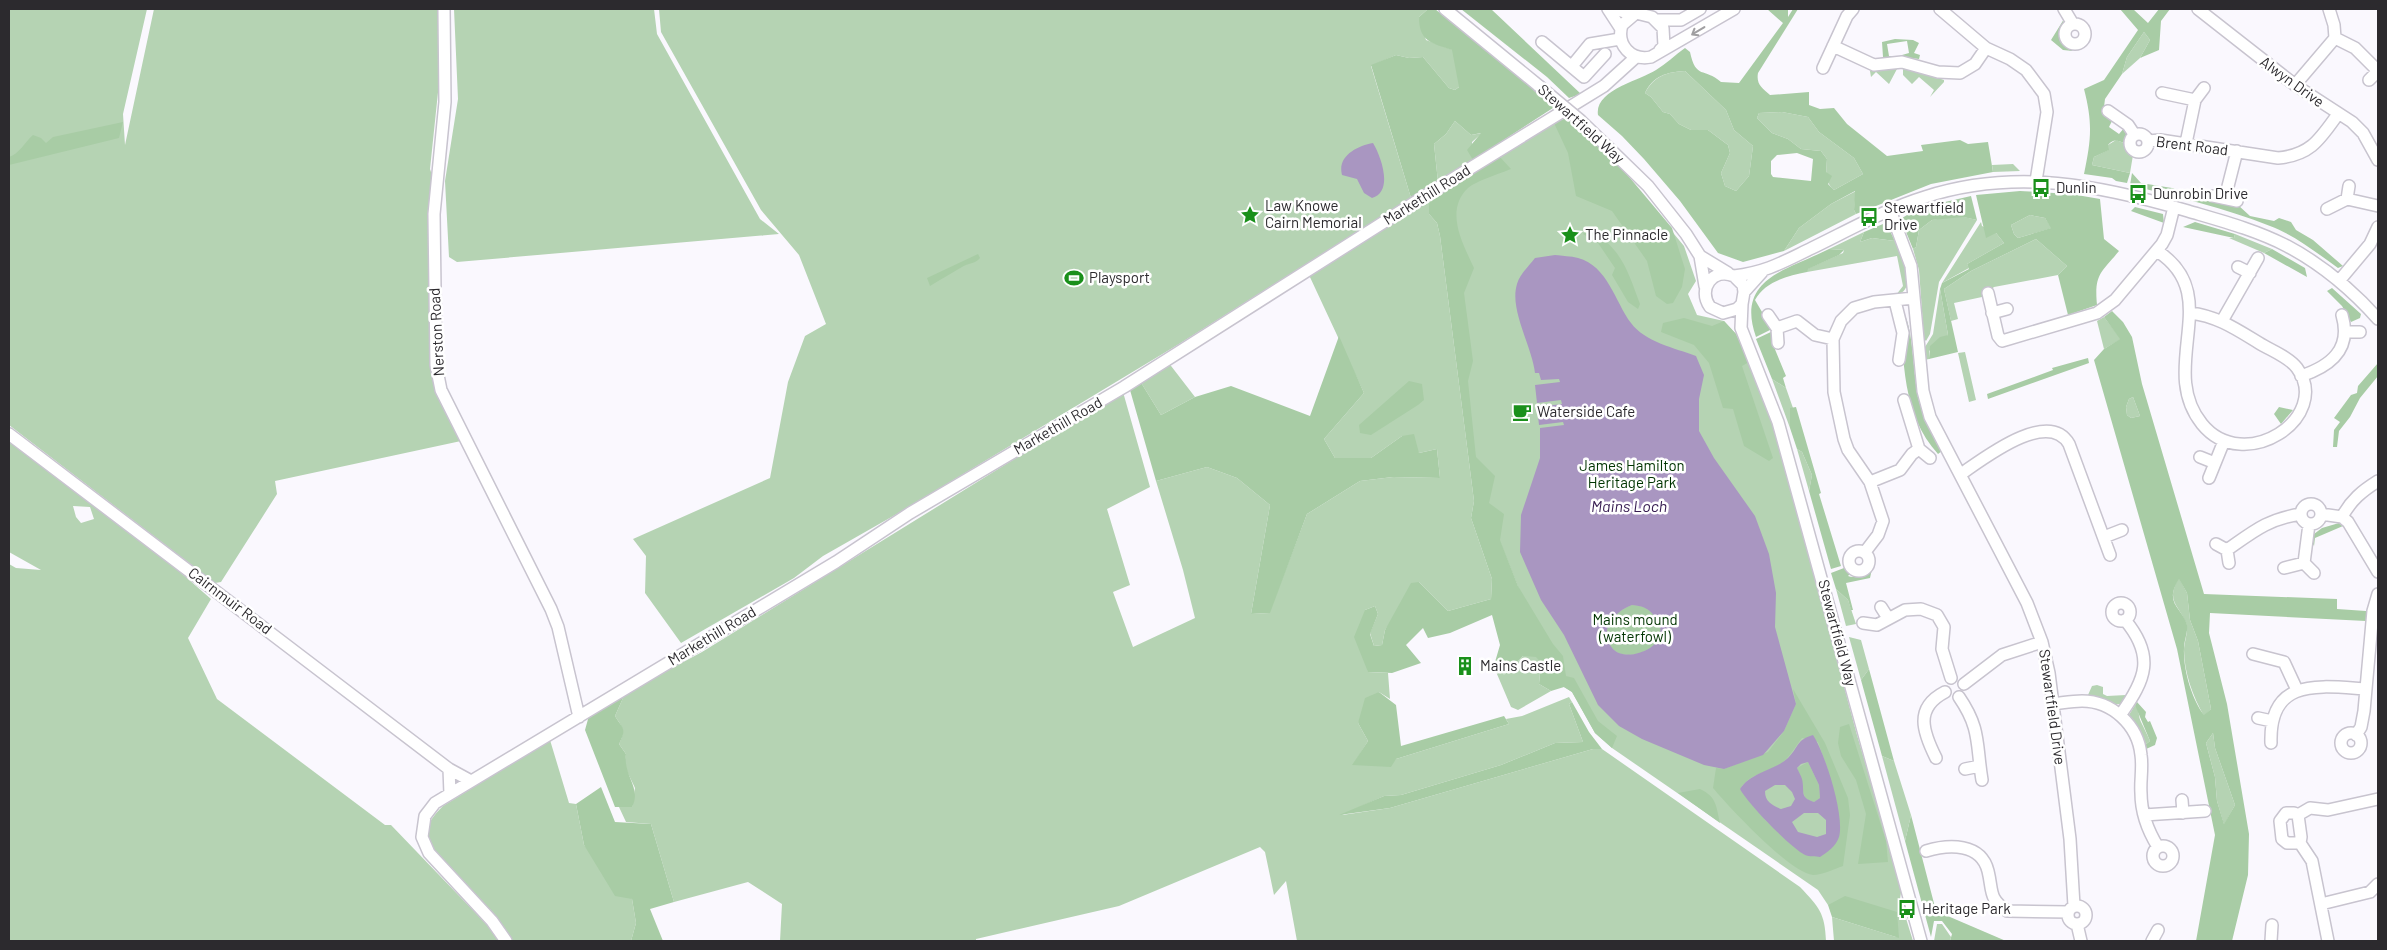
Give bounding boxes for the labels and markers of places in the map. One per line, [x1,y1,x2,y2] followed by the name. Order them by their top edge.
[2030,177,2052,199] bus stop icon: Dunlin
[2056,178,2097,196] place label: Dunlin
[2127,183,2149,205] bus stop icon: Dunrobin Drive
[2153,184,2248,202] place label: Dunrobin Drive
[1265,196,1362,231] place label: Law Knowe Cairn Memorial
[1884,198,1964,233] place label: Stewartfield Drive
[1239,204,1261,226] place icon: Law Knowe Cairn Memorial
[1858,206,1880,228] bus stop icon: Stewartfield Drive
[1559,224,1581,246] place icon: The Pinnacle
[1585,225,1668,243] place label: The Pinnacle
[1063,267,1085,289] sports icon: Playsport
[1089,268,1150,286] place label: Playsport
[1511,401,1533,423] cafe icon: Waterside Cafe
[1537,402,1635,420] place label: Waterside Cafe
[1454,655,1476,677] building icon: Mains Castle
[1480,656,1561,674] place label: Mains Castle
[1896,898,1918,920] bus stop icon: Heritage Park
[1922,899,2011,917] place label: Heritage Park

